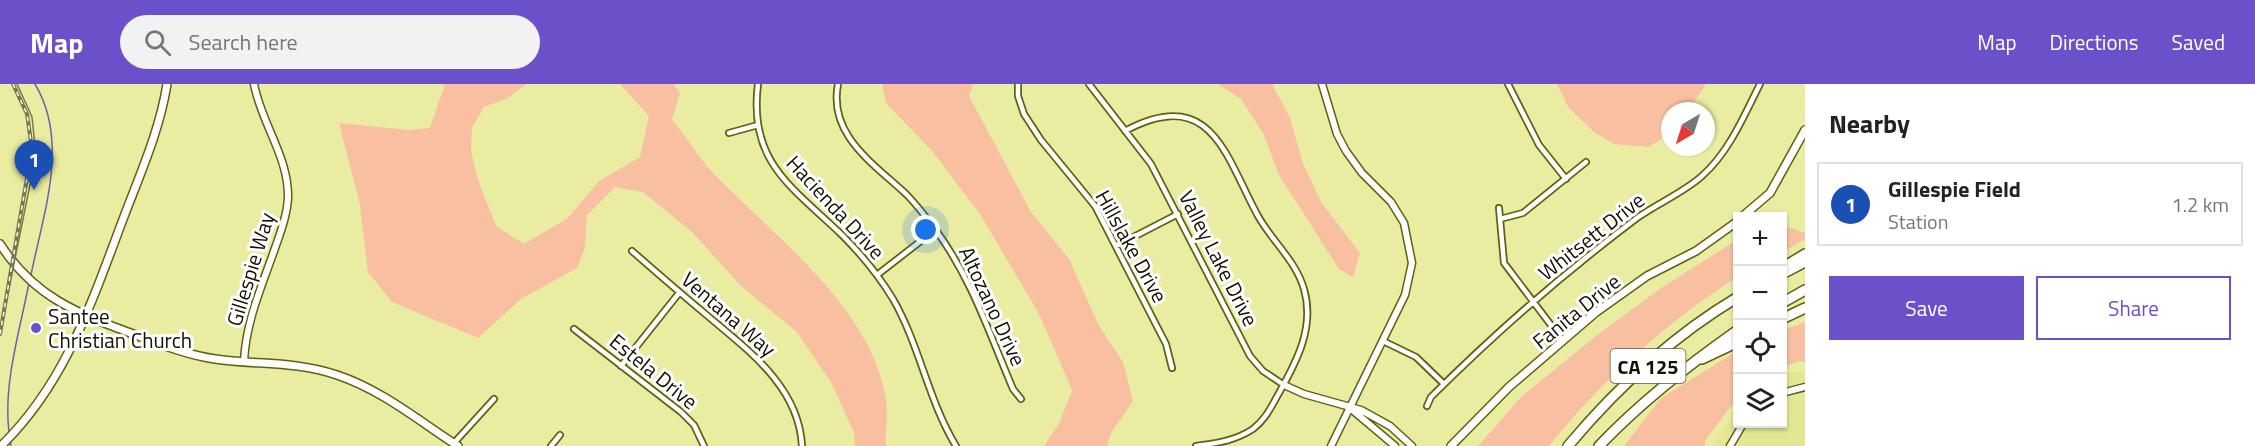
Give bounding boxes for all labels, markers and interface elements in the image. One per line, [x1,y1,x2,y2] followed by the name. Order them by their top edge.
[120,15,540,69] search box
[30,21,84,64] text: Map
[189,25,298,59] text: Search here
[141,26,174,59] icon: search
[1977,26,2017,58] text: Map
[2050,26,2139,58] text: Directions
[2172,26,2225,58] text: Saved
[1661,102,1715,156] north arrow
[1829,104,1910,143] text: Nearby
[15,141,54,190] pin: 1
[779,148,893,266] street label: Hacienda Drive
[1888,172,2021,206] text: Gillespie Field
[1088,184,1176,308] street label: Hillslake Drive
[1531,184,1651,288] street label: Whitsett Drive
[1171,185,1267,331] street label: Valley Lake Drive
[1845,189,1856,220] text: 1
[2172,189,2229,220] text: 1.2 km
[1888,206,1948,237] text: Station
[218,208,282,330] street label: Gillespie Way
[1733,212,1787,428] map controls
[1733,212,1787,266] button: +
[911,215,940,244] your location
[951,241,1035,371] street label: Altozano Drive
[675,264,783,364] street label: Ventana Way
[1525,265,1627,357] street label: Fanita Drive
[1733,266,1787,320] button: −
[1829,276,2024,340] button: Save
[2036,276,2231,340] button: Share
[48,300,192,356] place label: Santee Christian Church
[1733,320,1787,374] button: locate
[29,321,43,335] marker: Santee Christian Church
[603,325,705,417] street label: Estela Drive
[1610,349,1686,383] road number: CA 125
[1733,374,1787,428] button: layers

